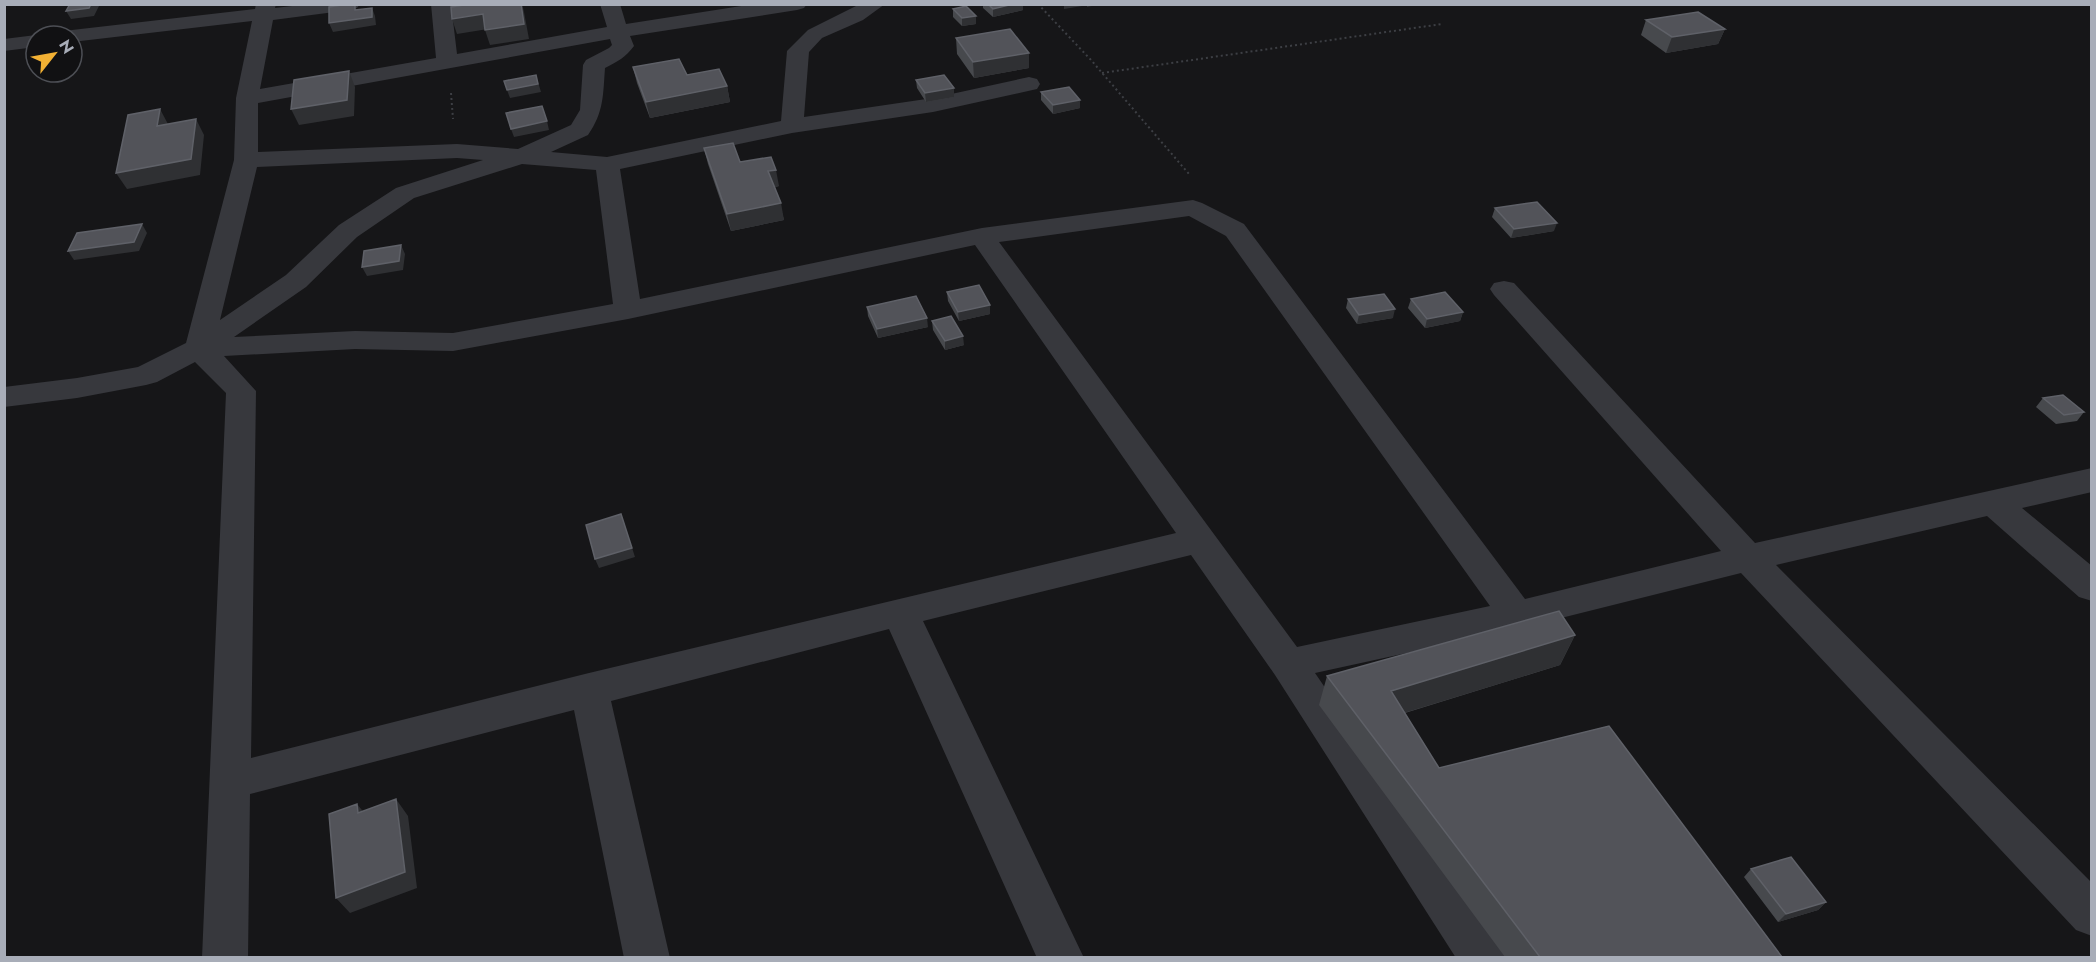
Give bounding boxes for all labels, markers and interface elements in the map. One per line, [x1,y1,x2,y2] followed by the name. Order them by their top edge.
[24,24,84,84] north arrow
[53,35,80,58] text: N

